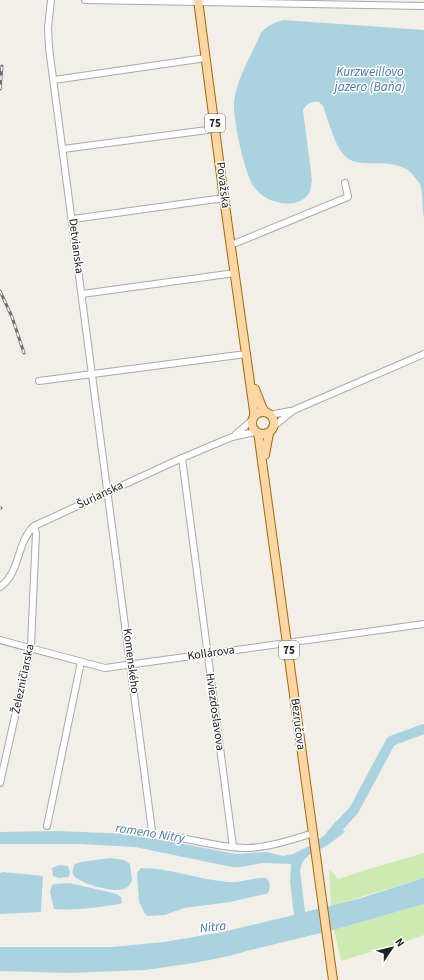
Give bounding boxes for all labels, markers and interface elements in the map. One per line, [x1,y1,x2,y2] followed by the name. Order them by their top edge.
[333,63,406,96] water label: Kurzweillovo jazero (Baňa)
[205,114,225,132] road number: 75
[212,161,234,209] street label: Považská
[64,217,88,275] street label: Detvianska
[74,477,126,513] street label: Šurianska
[119,627,143,695] street label: Komenského
[186,641,236,665] street label: Kollárova
[279,641,299,659] road number: 75
[7,642,39,716] street label: Železničiarska
[201,672,229,752] street label: Hviezdoslavova
[286,697,310,751] street label: Bezručova
[114,819,187,848] water label: rameno Nitry
[199,916,227,938] water label: Nitra
[372,928,412,968] north arrow
[392,935,408,950] text: N

